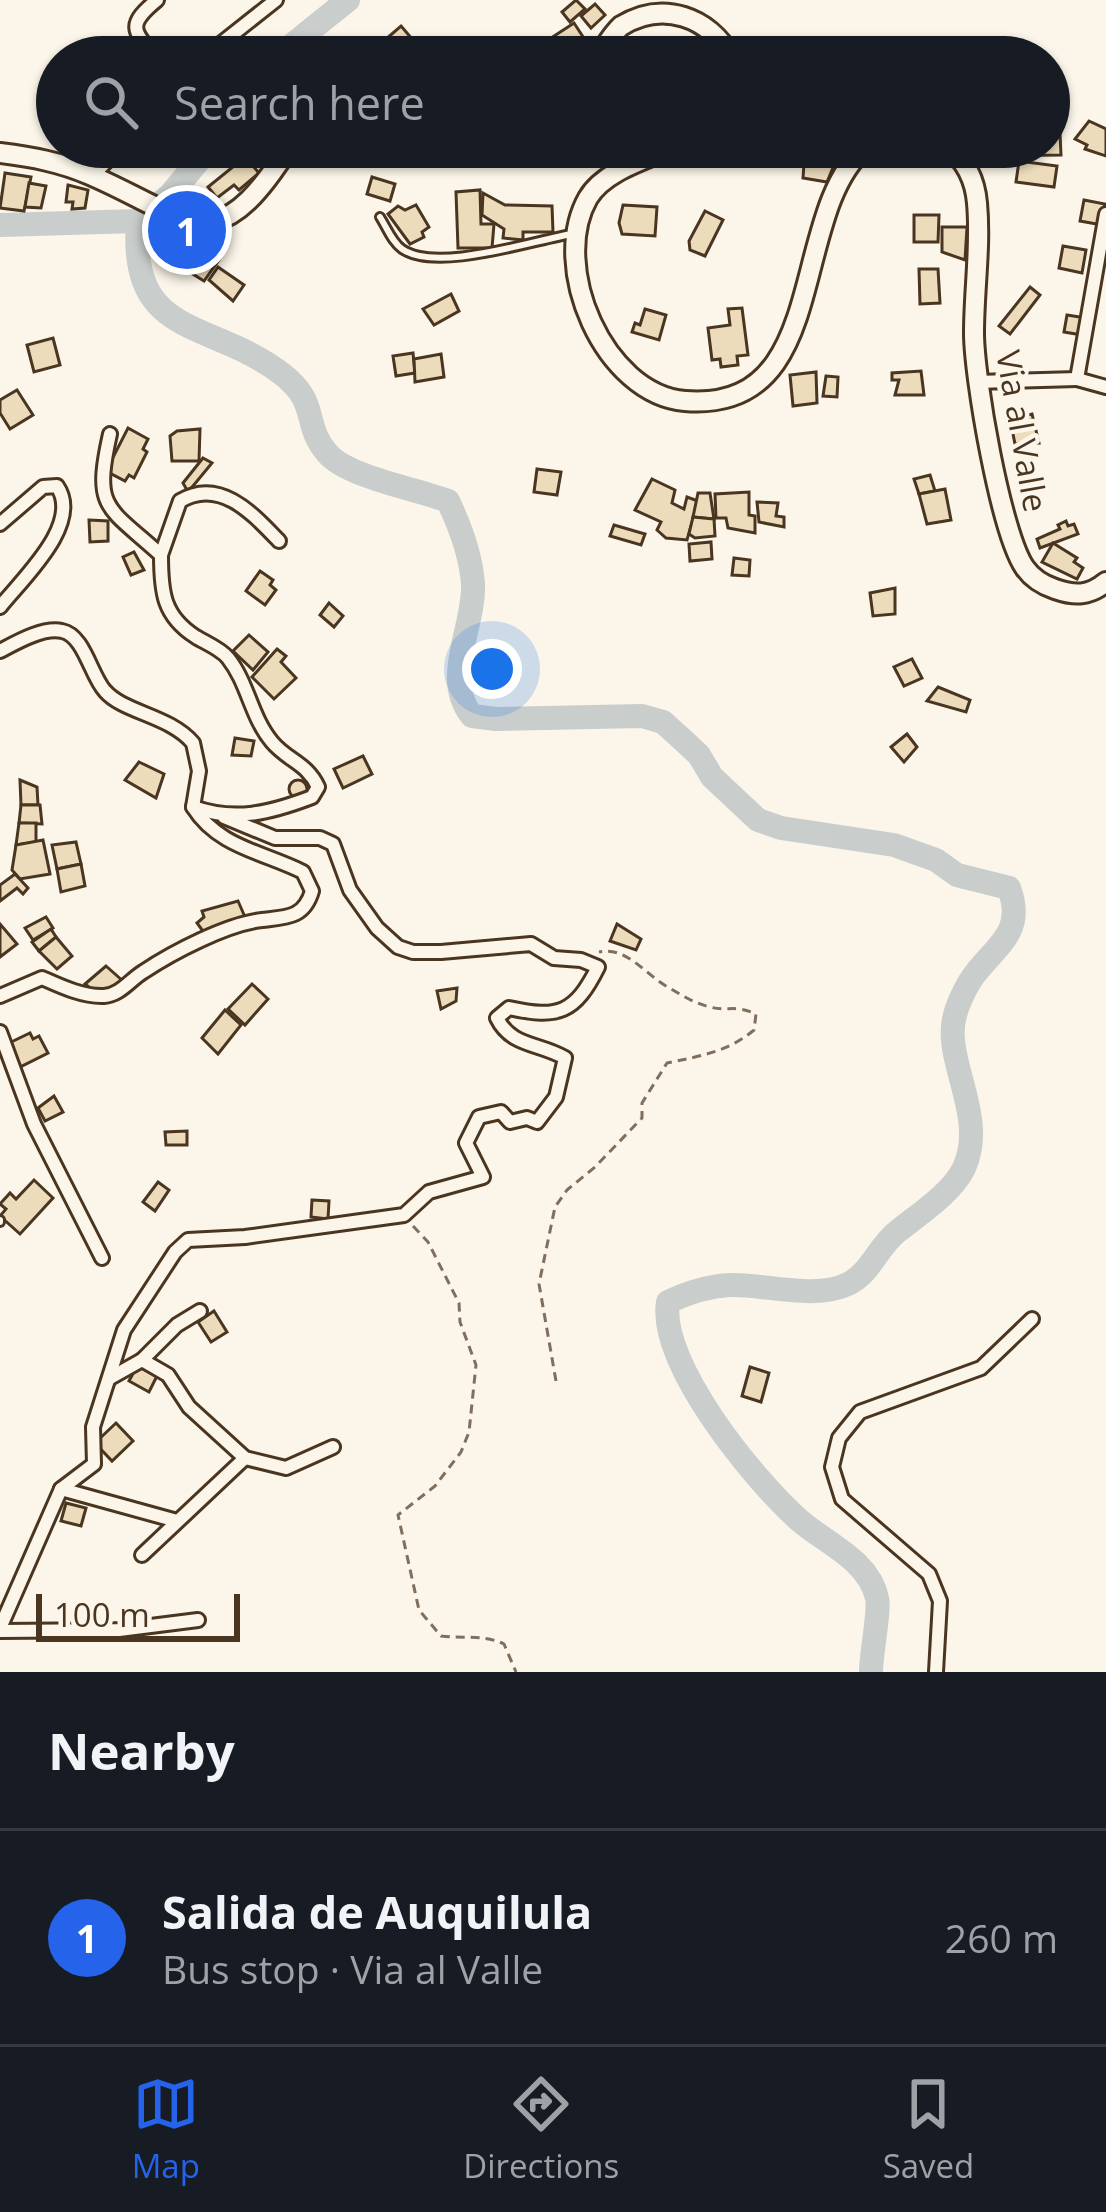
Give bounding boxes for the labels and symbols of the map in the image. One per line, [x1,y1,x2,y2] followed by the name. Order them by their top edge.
[148,185,226,275] pin: 1
[986,347,1059,515] street label: Via al Valle
[462,639,522,699] your location
[36,1588,240,1641] scale bar

